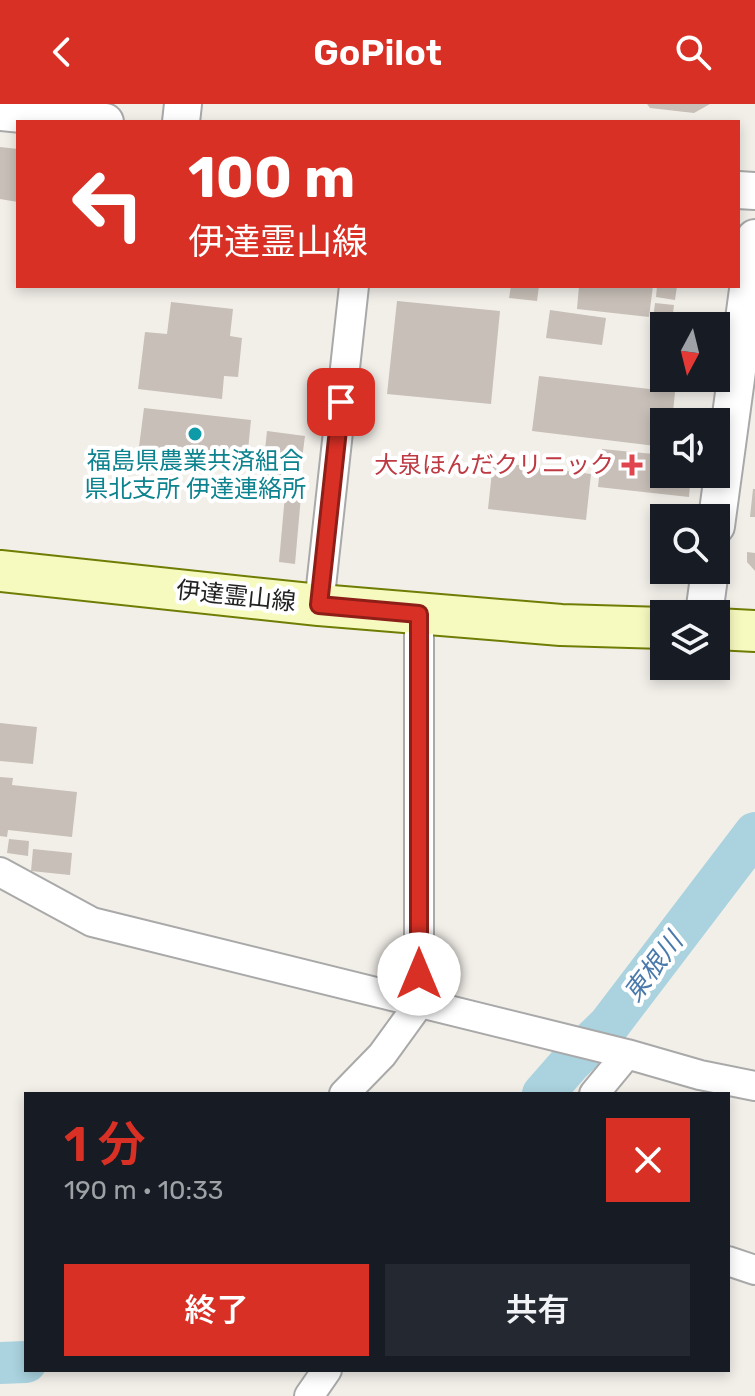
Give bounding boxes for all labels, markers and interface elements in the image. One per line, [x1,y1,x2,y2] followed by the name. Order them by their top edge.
[40,30,84,74] icon: back
[671,30,715,74] icon: search
[313,31,442,74] text: GoPilot
[188,145,355,211] text: 100 m
[56,152,160,256] icon: left
[188,220,368,263] text: 伊達霊山線
[650,312,730,392] north arrow
[650,312,730,680] map controls
[307,368,375,436] pin
[319,380,363,424] icon: arrive
[650,408,730,488] button: sound
[186,425,204,443] marker: 福島県農業共済組合 県北支所 伊達連絡所
[84,447,306,503] place label: 福島県農業共済組合 県北支所 伊達連絡所
[374,451,614,479] place label: 大泉ほんだクリニック
[621,454,643,476] marker: 大泉ほんだクリニック
[650,504,730,584] button: search
[175,576,297,616] street label: 伊達霊山線
[650,600,730,680] button: layers
[618,924,691,1008] water label: 東根川
[377,932,461,1016] position arrow
[64,1116,146,1173] text: 1 分
[606,1118,690,1202] button: close
[64,1175,223,1206] text: 190 m · 10:33
[64,1264,369,1356] button: 終了
[385,1264,690,1356] button: 共有

